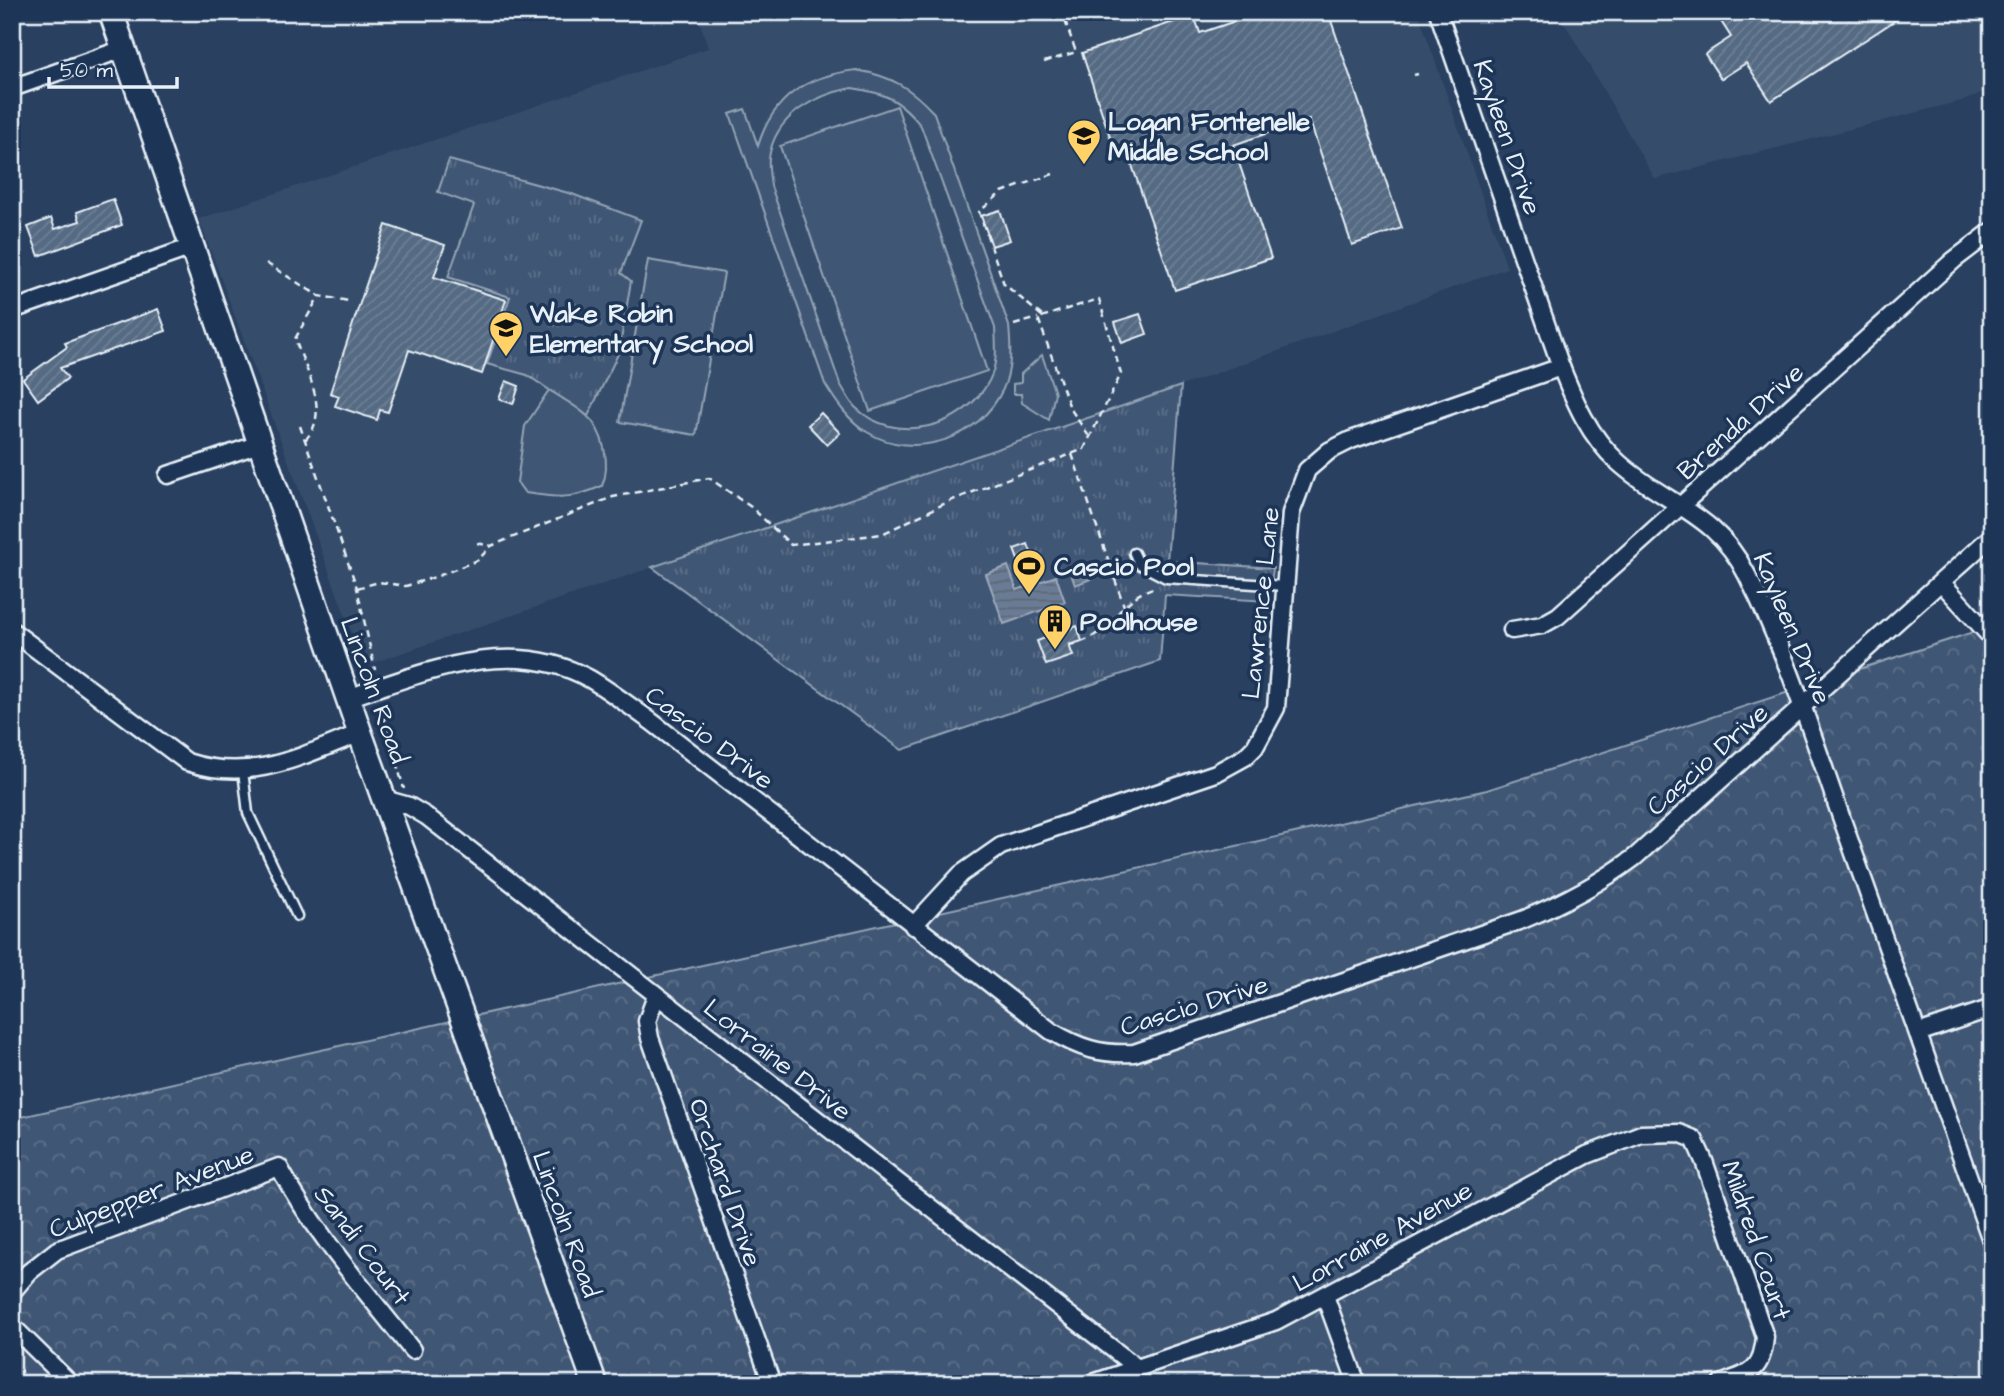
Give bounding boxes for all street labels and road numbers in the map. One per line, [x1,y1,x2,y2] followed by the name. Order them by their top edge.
[1462,55,1550,220] street label: Kayleen Drive
[1669,355,1812,489] street label: Brenda Drive
[1233,505,1289,701] street label: Lawrence Lane
[1742,547,1840,711] street label: Kayleen Drive
[331,612,417,768] street label: Lincoln Road
[638,677,781,798] street label: Cascio Drive
[1639,695,1776,824] street label: Cascio Drive
[1116,966,1273,1046] street label: Cascio Drive
[696,991,859,1129] street label: Lorraine Drive
[680,1094,771,1271] street label: Orchard Drive
[44,1136,259,1248] street label: Culpepper Avenue
[523,1146,609,1302] street label: Lincoln Road
[1712,1156,1800,1325] street label: Mildred Court
[1286,1173,1479,1301] street label: Lorraine Avenue
[305,1178,420,1313] street label: Sandi Court

